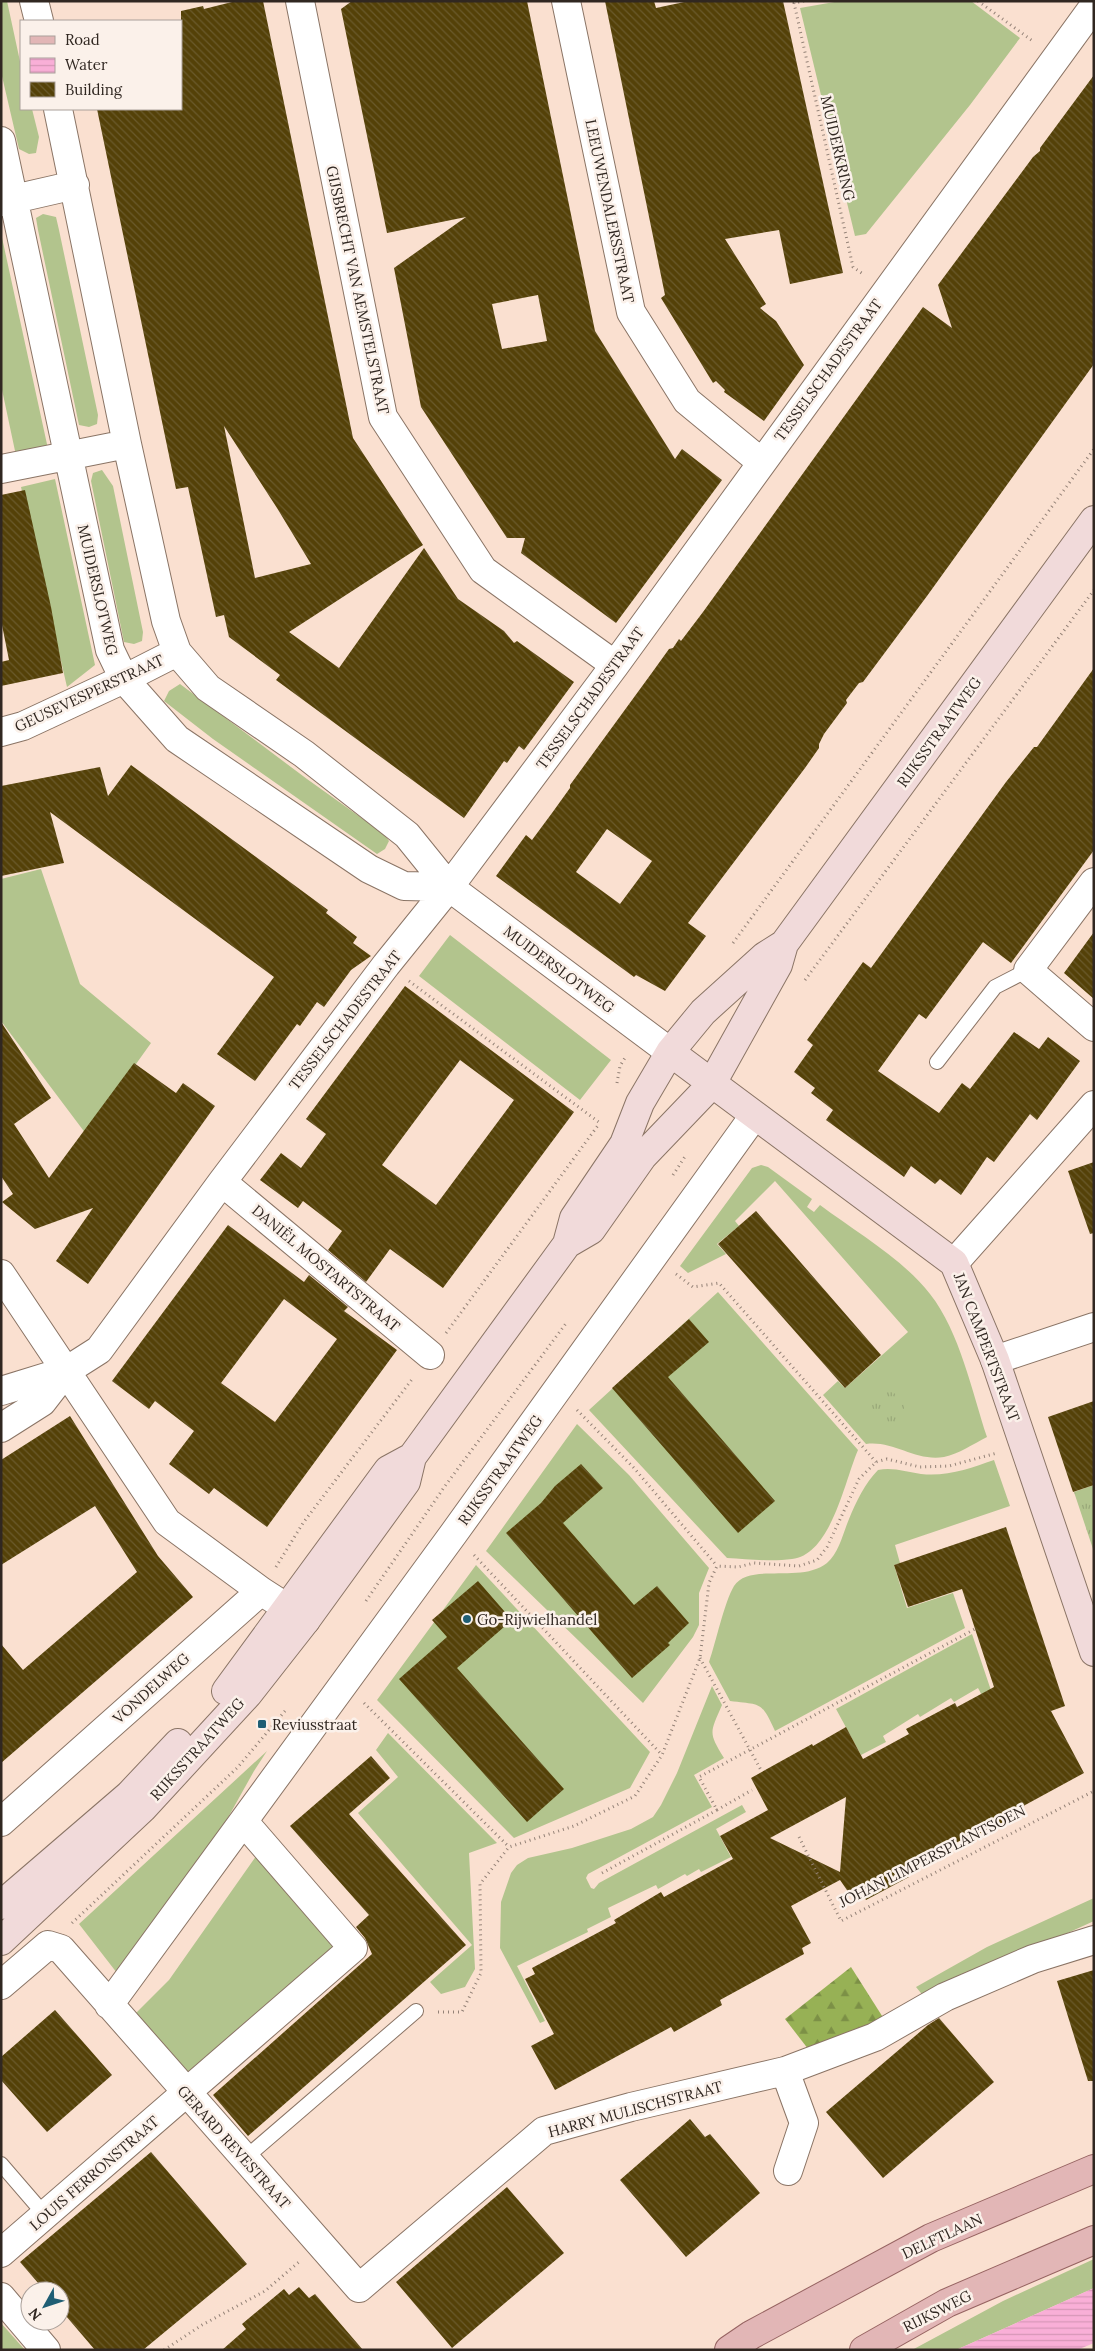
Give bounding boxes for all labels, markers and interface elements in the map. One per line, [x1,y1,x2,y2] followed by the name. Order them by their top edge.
[20,20,182,110] legend
[65,30,100,49] text: Road
[65,55,108,74] text: Water
[65,80,123,99] text: Building
[817,94,859,203] street label: MUIDERKRING
[581,117,639,305] street label: LEEUWENDALERSSTRAAT
[322,164,394,416] street label: GIJSBRECHT VAN AEMSTELSTRAAT
[770,295,886,445] street label: TESSELSCHADESTRAAT
[74,523,122,658] street label: MUIDERSLOTWEG
[532,623,648,773] street label: TESSELSCHADESTRAAT
[11,650,167,736] street label: GEUSEVESPERSTRAAT
[893,673,986,791] street label: RIJKSSTRAATWEG
[500,921,619,1017] street label: MUIDERSLOTWEG
[285,946,405,1093] street label: TESSELSCHADESTRAAT
[248,1200,404,1336] street label: DANIËL MOSTARTSTRAAT
[950,1269,1024,1424] street label: JAN CAMPERTSTRAAT
[454,1411,547,1529] street label: RIJKSSTRAATWEG
[477,1610,597,1629] place label: Go-Rijwielhandel
[461,1613,473,1625] marker: Go-Rijwielhandel
[108,1648,194,1728] street label: VONDELWEG
[146,1693,248,1804] street label: RIJKSSTRAATWEG
[272,1715,358,1734] place label: Reviusstraat
[256,1718,268,1730] marker: Reviusstraat
[835,1801,1028,1912] street label: JOHAN LIMPERSPLANTSOEN
[546,2076,725,2141] street label: HARRY MULISCHSTRAAT
[174,2081,295,2213] street label: GERARD REVESTRAAT
[25,2111,163,2234] street label: LOUIS FERRONSTRAAT
[899,2209,985,2263] street label: DELFTLAAN
[20,2281,70,2331] north arrow
[900,2285,975,2336] street label: RIJKSWEG
[25,2304,45,2324] text: N

